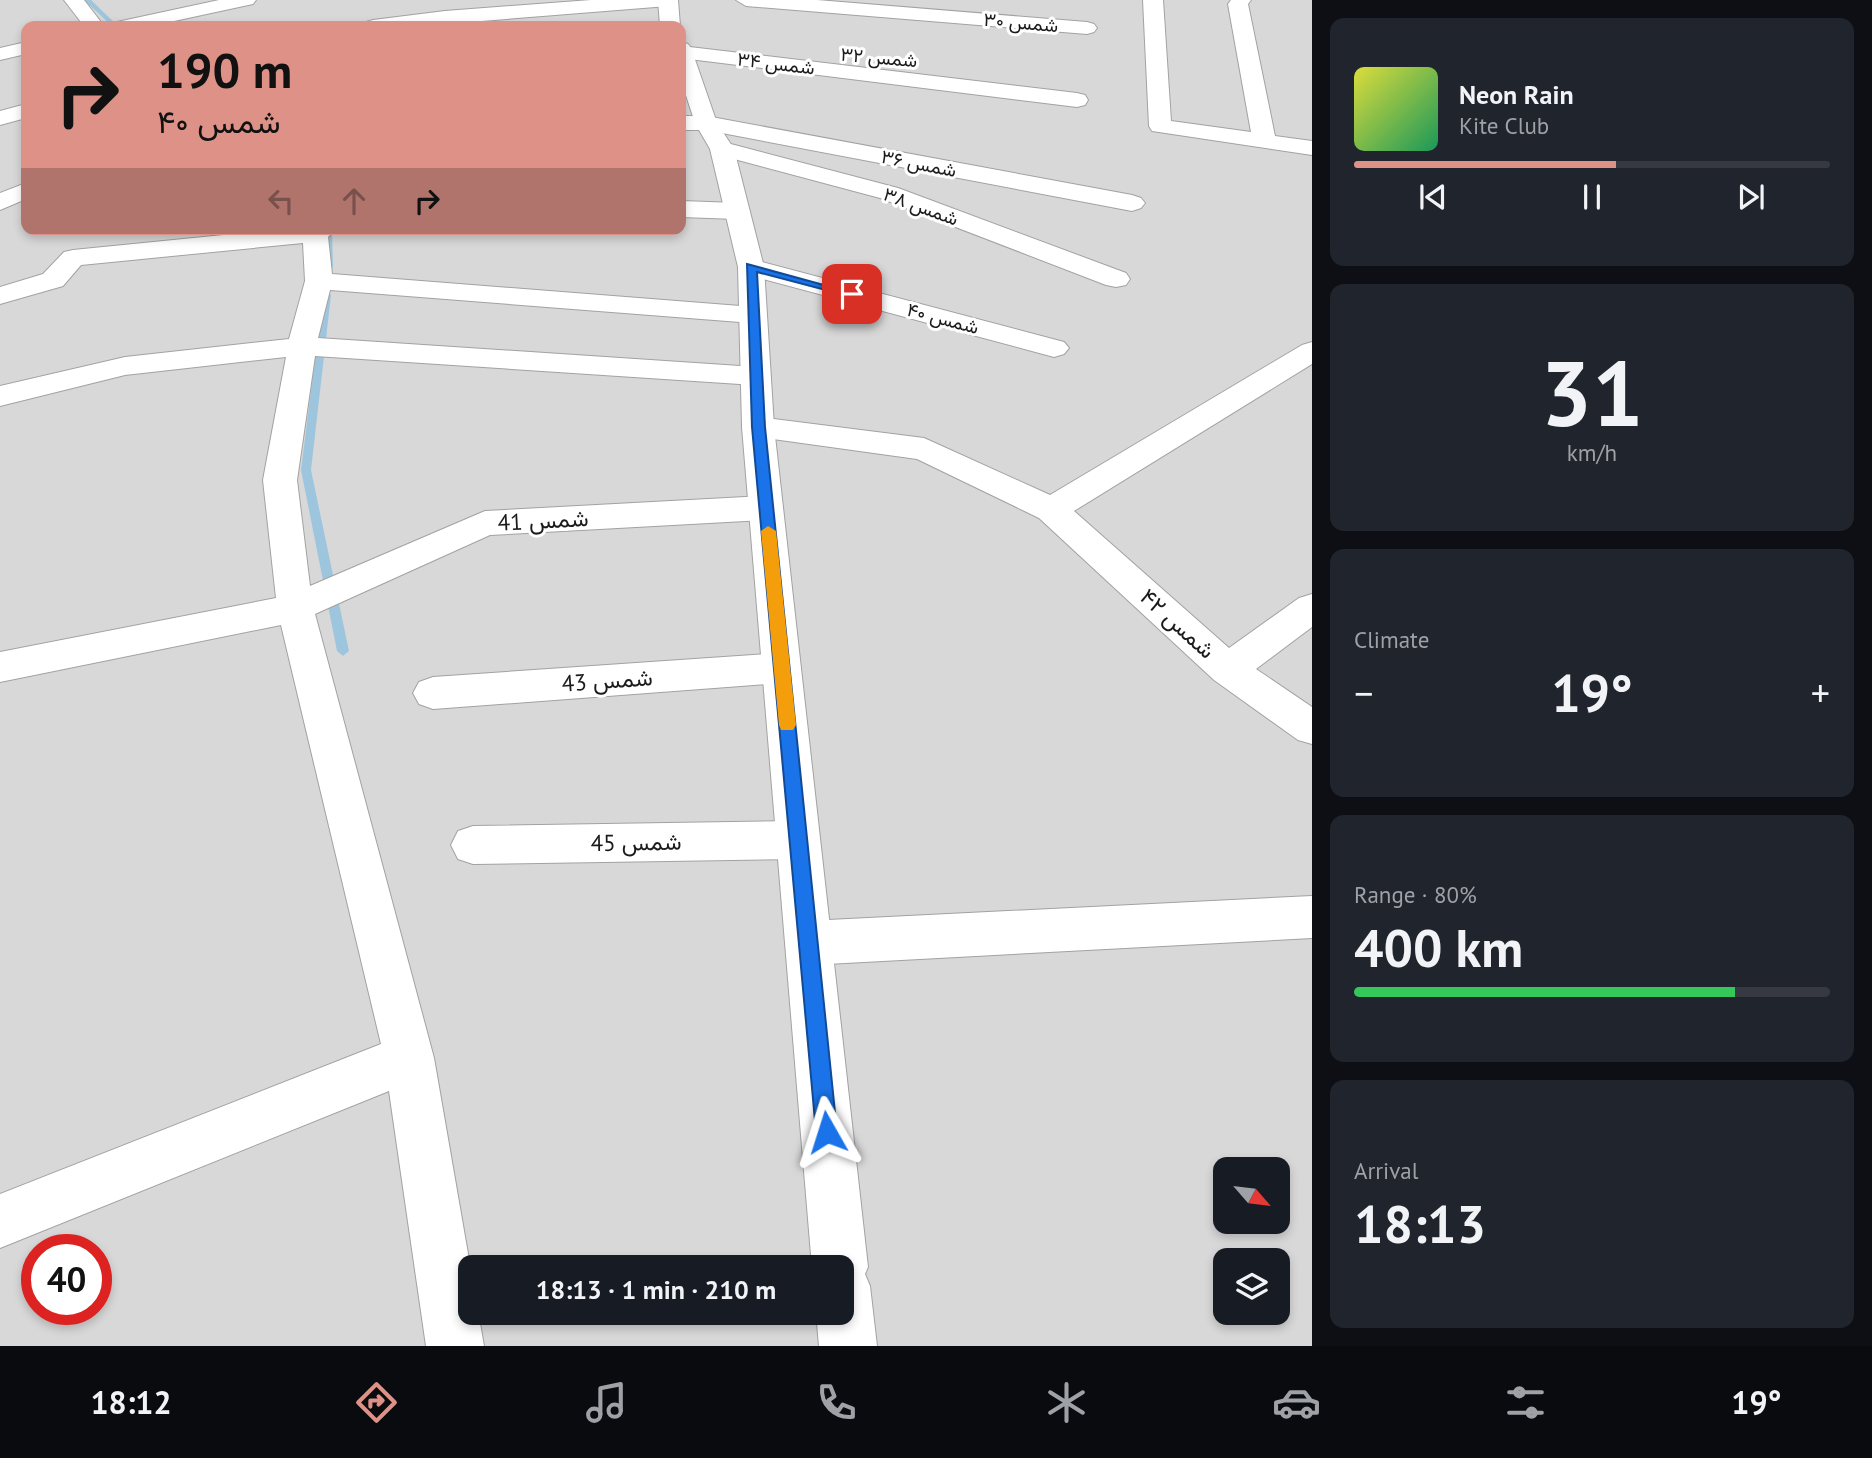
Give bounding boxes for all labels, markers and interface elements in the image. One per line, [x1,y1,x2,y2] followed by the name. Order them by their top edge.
[983,7,1059,37] street label: شمس ۳۰
[157,38,292,102] text: 190 m
[840,42,918,72] street label: شمس ۳۲
[736,46,816,80] street label: شمس ۳۴
[42,49,133,140] icon: right
[1459,78,1574,111] text: Neon Rain
[157,100,280,142] text: شمس ۴۰
[1459,111,1549,140] text: Kite Club
[879,144,959,182] street label: شمس ۳۶
[1414,178,1452,216] icon: previous
[1573,178,1611,216] icon: pause
[1732,178,1770,216] icon: next
[880,181,962,231] street label: شمس ۳۸
[262,182,300,220] icon: left
[335,182,373,220] icon: ahead
[408,182,446,220] icon: right
[822,264,882,324] pin
[833,275,871,313] icon: arrive
[904,297,982,339] street label: شمس ۴۰
[1540,333,1644,451] text: 31
[1567,438,1617,467] text: km/h
[497,503,589,537] street label: شمس 41
[1134,582,1222,664] street label: شمس ۴۲
[1354,625,1429,654] text: Climate
[1551,659,1633,726] text: 19°
[561,662,653,698] street label: شمس 43
[1354,668,1373,717] text: −
[1811,668,1830,717] text: +
[590,827,682,857] street label: شمس 45
[1354,880,1477,909] text: Range · 80%
[1354,914,1523,981] text: 400 km
[790,1095,864,1169] position arrow
[1354,1156,1418,1185] text: Arrival
[1213,1157,1290,1234] north arrow
[1213,1157,1290,1325] map controls
[1354,1190,1486,1257] text: 18:13
[21,1234,112,1325] speed limit sign: 40
[1213,1248,1290,1325] button: layers
[536,1273,776,1306] text: 18:13 · 1 min · 210 m
[352,1378,401,1427] icon: directions
[582,1378,631,1427] icon: music
[812,1378,861,1427] icon: phone
[1042,1378,1091,1427] icon: climate
[1272,1378,1321,1427] icon: car
[1501,1378,1550,1427] icon: filters
[90,1381,172,1423] text: 18:12
[1731,1381,1782,1423] text: 19°

